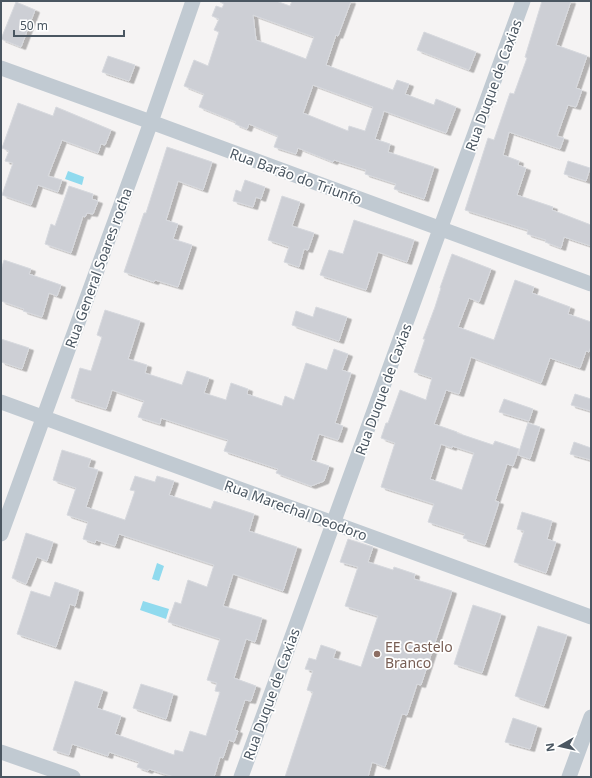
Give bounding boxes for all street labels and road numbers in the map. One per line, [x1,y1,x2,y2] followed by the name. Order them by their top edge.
[460,16,526,154] street label: Rua Duque de Caxias
[227,143,365,209] street label: Rua Barão do Triunfo
[60,185,136,351] street label: Rua General Soares rocha
[350,320,416,458] street label: Rua Duque de Caxias
[222,475,370,545] street label: Rua Marechal Deodoro
[238,625,304,763] street label: Rua Duque de Caxias

